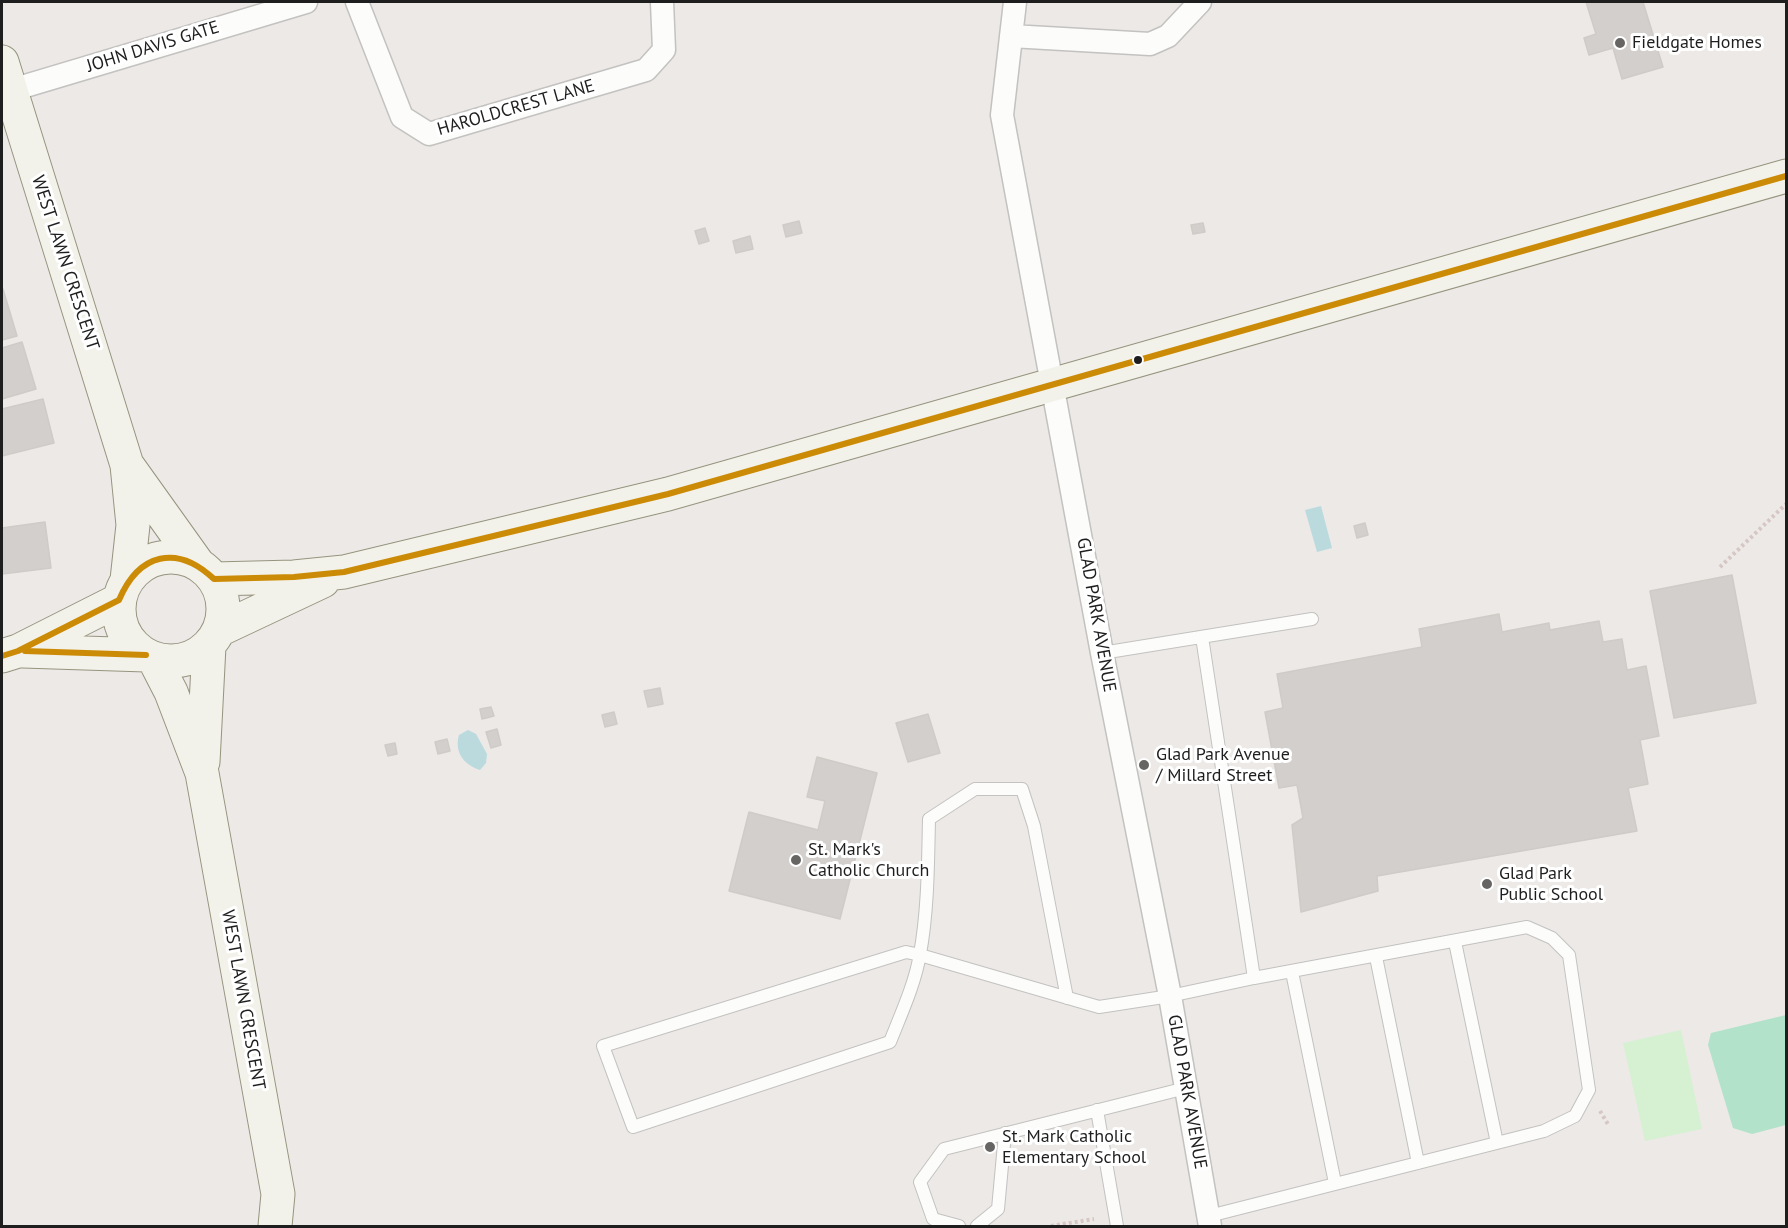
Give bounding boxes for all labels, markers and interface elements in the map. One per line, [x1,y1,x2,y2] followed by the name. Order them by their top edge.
[84,17,222,77] street label: JOHN DAVIS GATE
[1632,32,1762,54] place label: Fieldgate Homes
[1613,36,1627,50] marker: Fieldgate Homes
[435,75,597,141] street label: HAROLDCREST LANE
[27,173,103,353] street label: WEST LAWN CRESCENT
[1132,354,1144,366] unlabelled marker
[1072,536,1120,694] street label: GLAD PARK AVENUE
[1156,744,1290,786] place label: Glad Park Avenue / Millard Street
[1137,758,1151,772] marker: Glad Park Avenue / Millard Street
[808,839,929,882] place label: St. Mark's Catholic Church
[789,853,803,867] marker: St. Mark's Catholic Church
[1499,863,1603,906] place label: Glad Park Public School
[1480,877,1494,891] marker: Glad Park Public School
[217,908,269,1092] street label: WEST LAWN CRESCENT
[1163,1013,1211,1171] street label: GLAD PARK AVENUE
[1002,1126,1146,1168] place label: St. Mark Catholic Elementary School
[983,1140,997,1154] marker: St. Mark Catholic Elementary School

